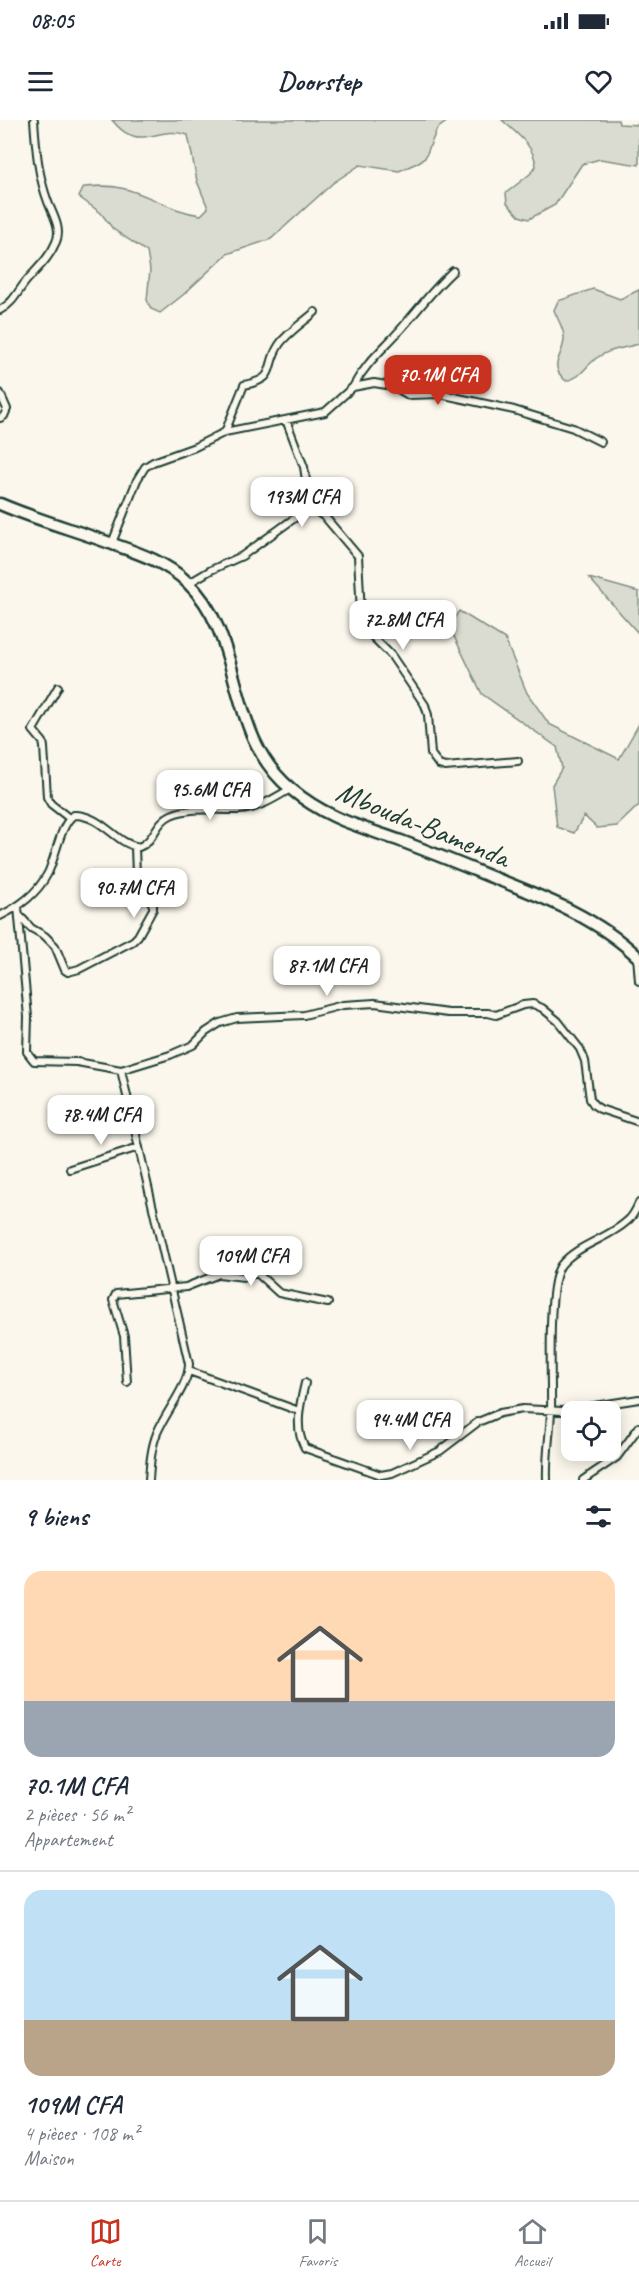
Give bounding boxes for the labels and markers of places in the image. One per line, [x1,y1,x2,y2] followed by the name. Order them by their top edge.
[369,355,507,406] pin: 70.1M CFA
[240,477,364,528] pin: 193M CFA
[334,600,472,651] pin: 72.8M CFA
[141,770,279,821] pin: 95.6M CFA
[65,868,203,919] pin: 90.7M CFA
[258,946,396,997] pin: 87.1M CFA
[32,1095,170,1146] pin: 78.4M CFA
[189,1236,313,1287] pin: 109M CFA
[341,1400,479,1451] pin: 94.4M CFA

